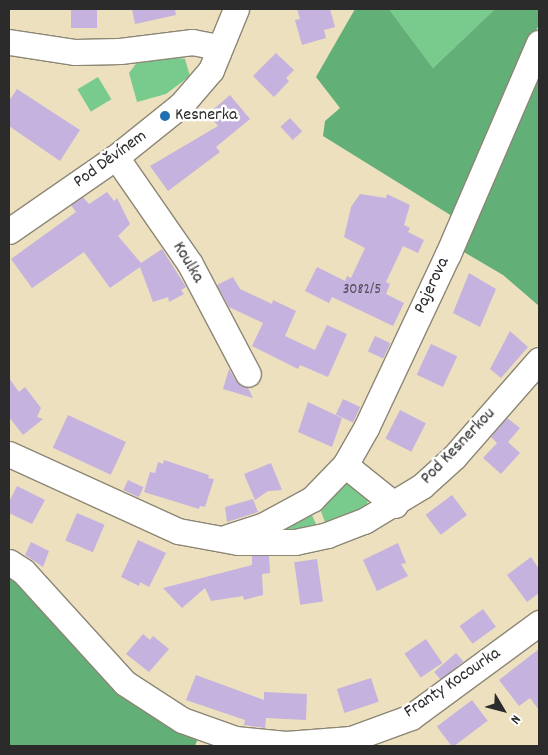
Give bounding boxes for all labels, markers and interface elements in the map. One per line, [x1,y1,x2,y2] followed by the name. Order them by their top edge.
[175,105,238,127] place label: Kesnerka
[159,110,171,122] marker: Kesnerka
[70,126,152,194] street label: Pod Děvínem
[166,238,208,288] street label: Koulka
[411,254,455,318] street label: Pajerova
[343,282,381,300] house number: 3082/5
[417,404,501,490] street label: Pod Kesnerkou
[401,644,505,724] street label: Franty Kocourka
[478,685,528,735] north arrow
[505,710,525,728] text: N

